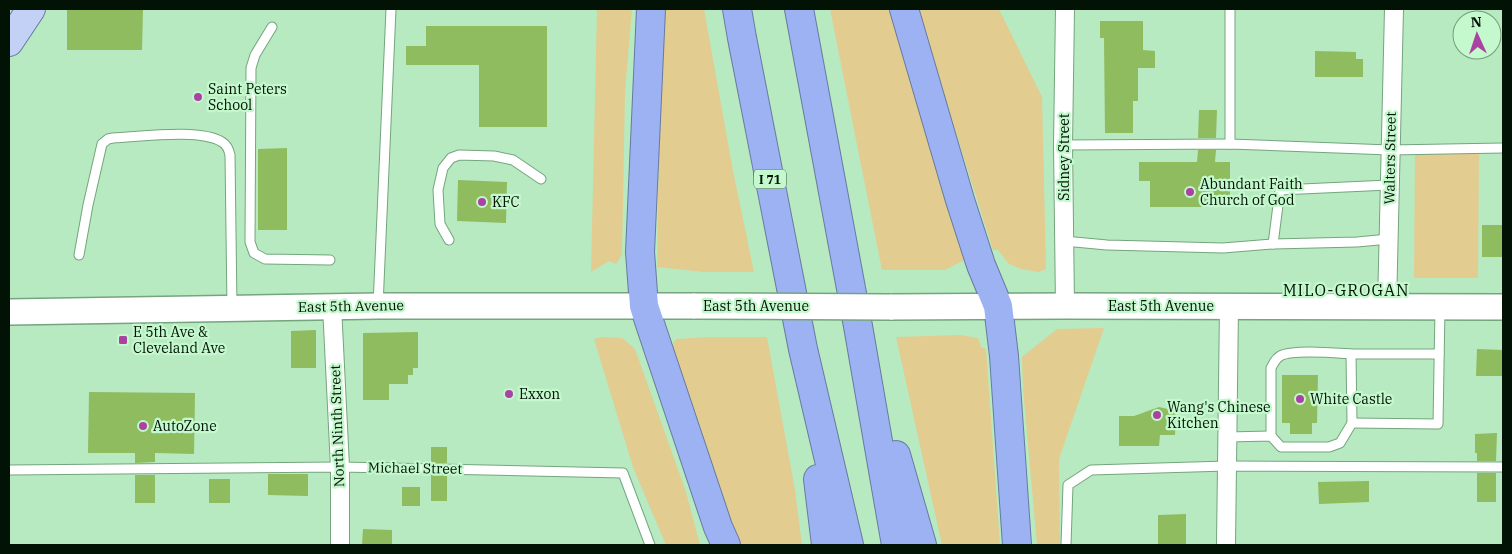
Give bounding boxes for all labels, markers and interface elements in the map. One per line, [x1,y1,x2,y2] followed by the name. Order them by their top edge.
[1452,10,1502,60] north arrow
[1470,13,1482,31] text: N
[208,80,287,114] place label: Saint Peters School
[192,91,204,103] marker: Saint Peters School
[1380,111,1400,204] street label: Walters Street
[1055,113,1073,201] street label: Sidney Street
[754,170,786,188] road number: I 71
[1200,175,1303,209] place label: Abundant Faith Church of God
[1184,186,1196,198] marker: Abundant Faith Church of God
[492,193,520,211] place label: KFC
[476,196,488,208] marker: KFC
[1283,280,1409,300] district label: MILO-GROGAN
[298,296,404,316] street label: East 5th Avenue
[703,297,809,315] street label: East 5th Avenue
[1108,297,1214,315] street label: East 5th Avenue
[133,323,225,357] place label: E 5th Ave & Cleveland Ave
[117,334,129,346] marker: E 5th Ave & Cleveland Ave
[326,364,348,488] street label: North Ninth Street
[519,385,560,403] place label: Exxon
[503,388,515,400] marker: Exxon
[1310,390,1392,408] place label: White Castle
[1294,393,1306,405] marker: White Castle
[1167,398,1271,432] place label: Wang's Chinese Kitchen
[1151,409,1163,421] marker: Wang's Chinese Kitchen
[153,417,217,435] place label: AutoZone
[137,420,149,432] marker: AutoZone
[368,458,462,478] street label: Michael Street

